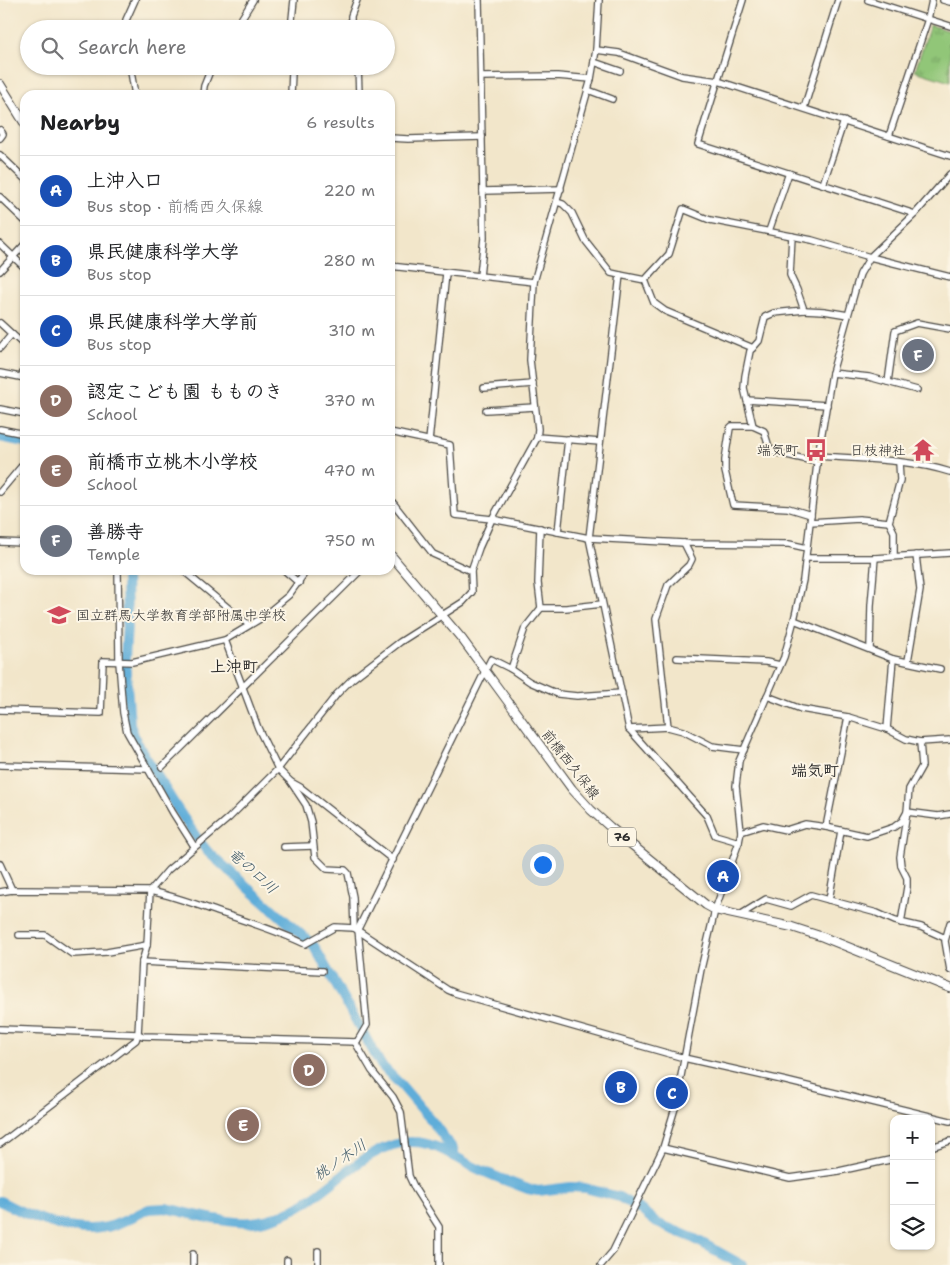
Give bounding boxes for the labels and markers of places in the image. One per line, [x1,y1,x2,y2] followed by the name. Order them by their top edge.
[902,336,934,374] pin: F
[803,437,829,463] bus stop icon: 端気町
[910,437,936,463] temple icon: 日枝神社
[757,441,799,459] place label: 端気町
[850,441,906,459] place label: 日枝神社
[46,602,72,628] school or university icon: 国立群馬大学教育学部附属中学校
[76,606,286,624] place label: 国立群馬大学教育学部附属中学校
[707,857,739,895] pin: A
[293,1051,325,1089] pin: D
[605,1068,637,1106] pin: B
[656,1074,688,1112] pin: C
[227,1106,259,1144] pin: E

